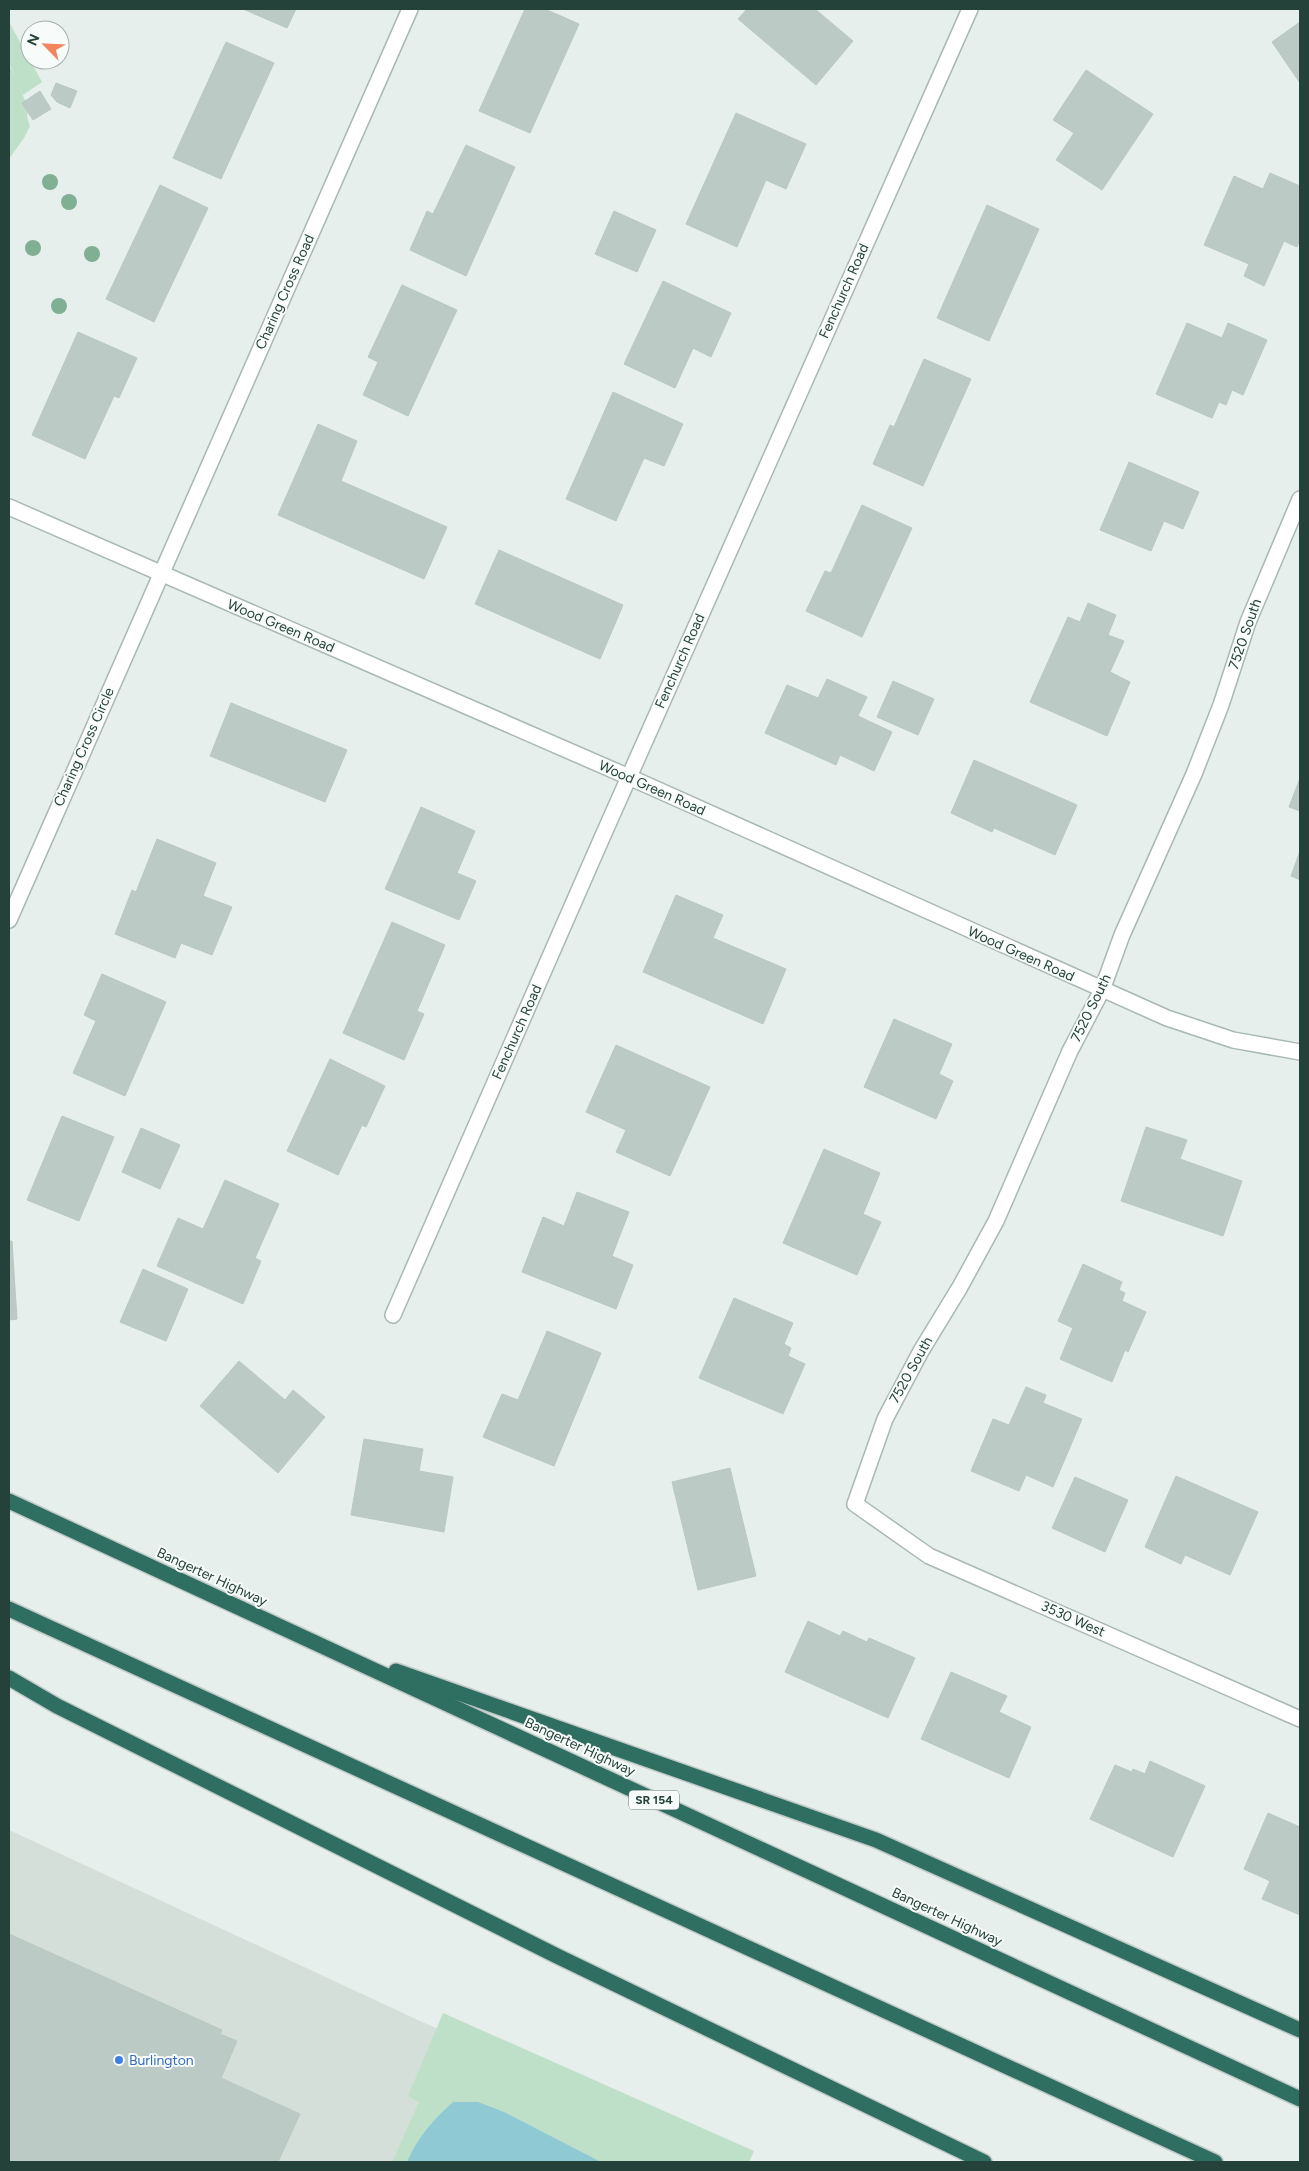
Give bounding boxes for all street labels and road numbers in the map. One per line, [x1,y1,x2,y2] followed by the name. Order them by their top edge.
[252,232,318,352] street label: Charing Cross Road
[815,241,873,341] street label: Fenchurch Road
[225,596,337,656] street label: Wood Green Road
[1225,596,1265,672] street label: 7520 South
[651,611,709,711] street label: Fenchurch Road
[50,685,118,809] street label: Charing Cross Circle
[596,757,708,819] street label: Wood Green Road
[965,923,1077,985] street label: Wood Green Road
[1067,971,1115,1045] street label: 7520 South
[488,982,546,1082] street label: Fenchurch Road
[886,1334,936,1406] street label: 7520 South
[154,1544,271,1610] street label: Bangerter Highway
[1038,1597,1108,1641] street label: 3530 West
[522,1714,639,1780] street label: Bangerter Highway
[629,1790,679,1810] road number: SR 154
[889,1884,1006,1950] street label: Bangerter Highway

